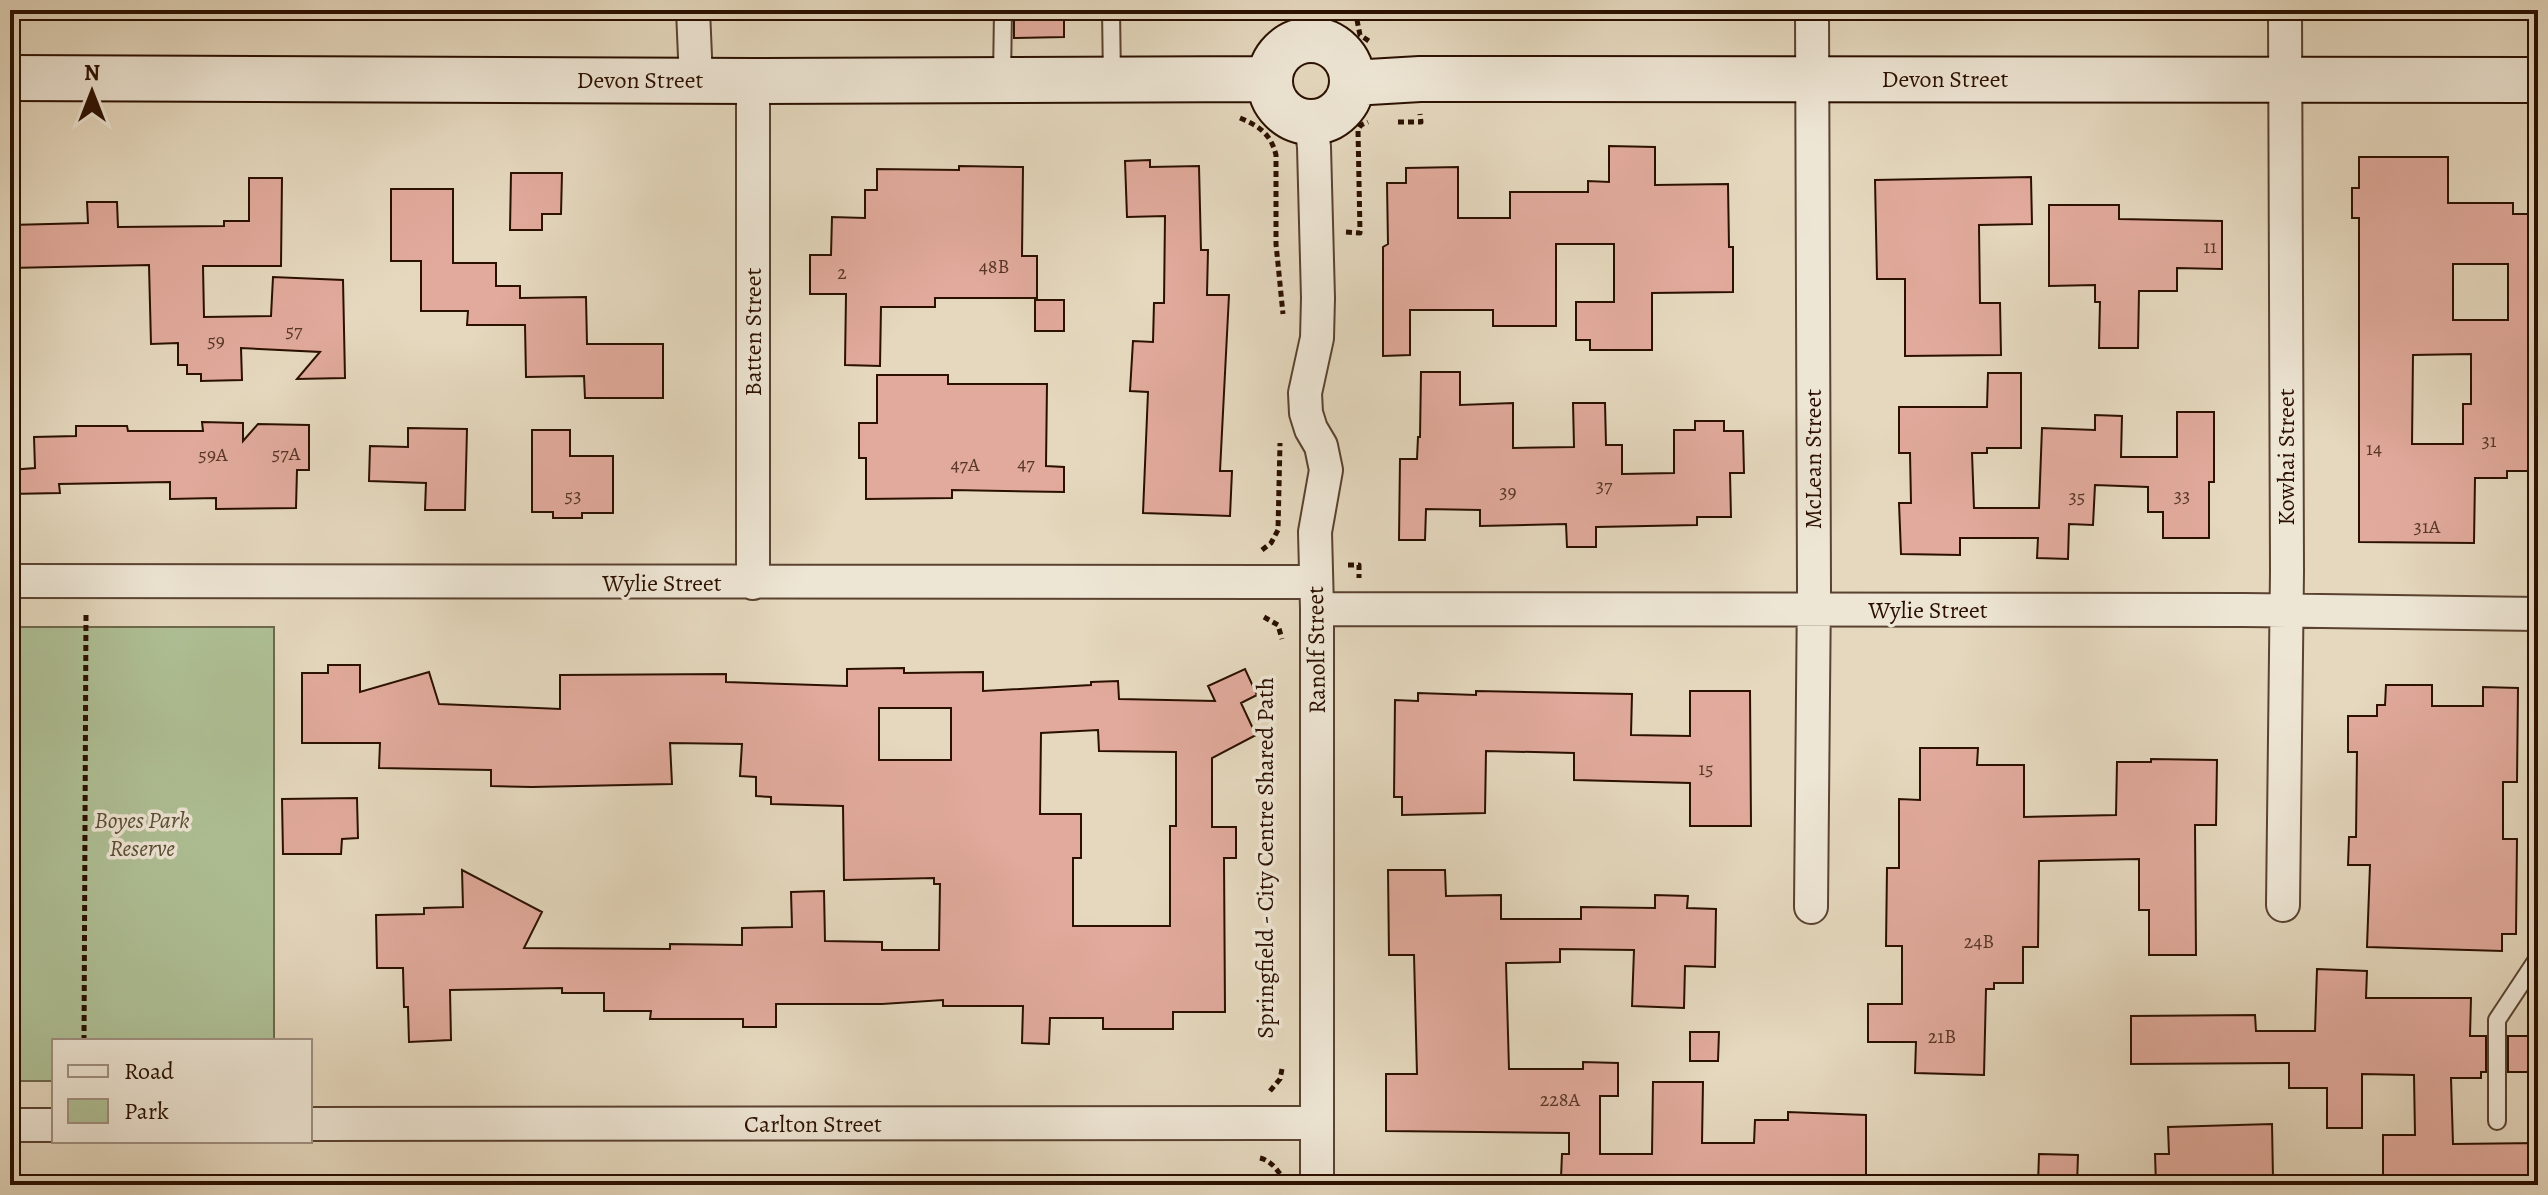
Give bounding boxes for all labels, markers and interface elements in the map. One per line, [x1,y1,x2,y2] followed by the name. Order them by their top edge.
[52,52,132,132] north arrow
[84,58,100,88] text: N
[1882,63,2008,95] street label: Devon Street
[577,64,703,96] street label: Devon Street
[2203,233,2217,260] house number: 11
[979,253,1009,280] house number: 48B
[837,259,847,286] house number: 2
[737,267,769,397] street label: Batten Street
[286,317,303,344] house number: 57
[207,327,225,354] house number: 59
[2270,388,2302,526] street label: Kowhai Street
[1797,389,1829,529] street label: McLean Street
[2481,427,2497,454] house number: 31
[2366,435,2382,462] house number: 14
[272,440,301,467] house number: 57A
[198,441,228,468] house number: 59A
[1017,450,1035,477] house number: 47
[950,451,980,478] house number: 47A
[1596,472,1613,499] house number: 37
[1499,478,1517,505] house number: 39
[565,482,581,509] house number: 53
[2174,482,2190,509] house number: 33
[2069,483,2085,510] house number: 35
[2414,513,2441,540] house number: 31A
[601,567,722,599] street label: Wylie Street
[1299,586,1333,714] street label: Ranolf Street
[1867,594,1988,626] street label: Wylie Street
[1249,677,1281,1039] street label: Springfield - City Centre Shared Path
[1698,755,1714,782] house number: 15
[94,804,190,864] park label: Boyes Park Reserve
[1964,928,1994,955] house number: 24B
[1928,1023,1956,1050] house number: 21B
[52,1039,312,1143] legend
[124,1055,174,1087] text: Road
[1540,1086,1581,1113] house number: 228A
[124,1095,169,1127] text: Park
[744,1108,882,1140] street label: Carlton Street

